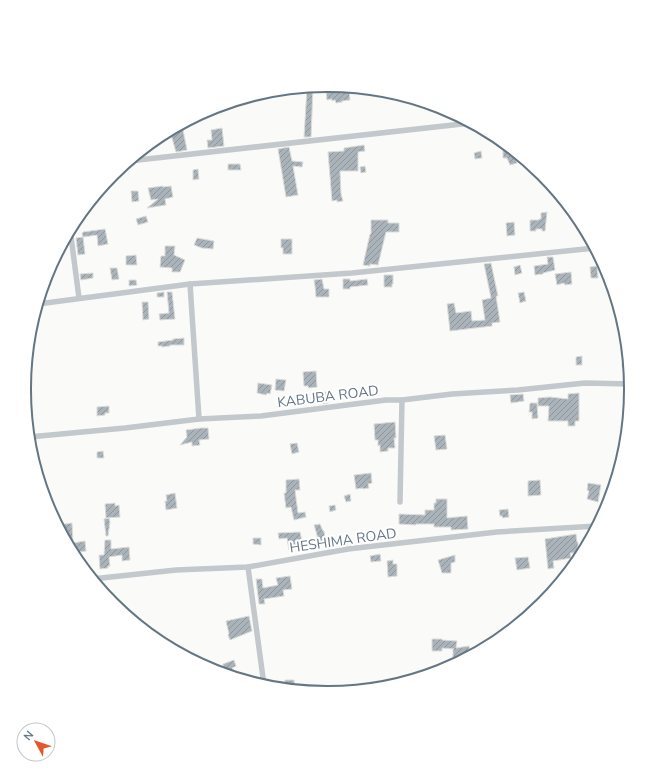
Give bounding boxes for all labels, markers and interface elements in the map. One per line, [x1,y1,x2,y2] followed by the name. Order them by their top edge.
[276,381,380,412] street label: KABUBA ROAD
[288,524,398,557] street label: HESHIMA ROAD
[16,722,56,762] north arrow
[20,728,37,744] text: N

